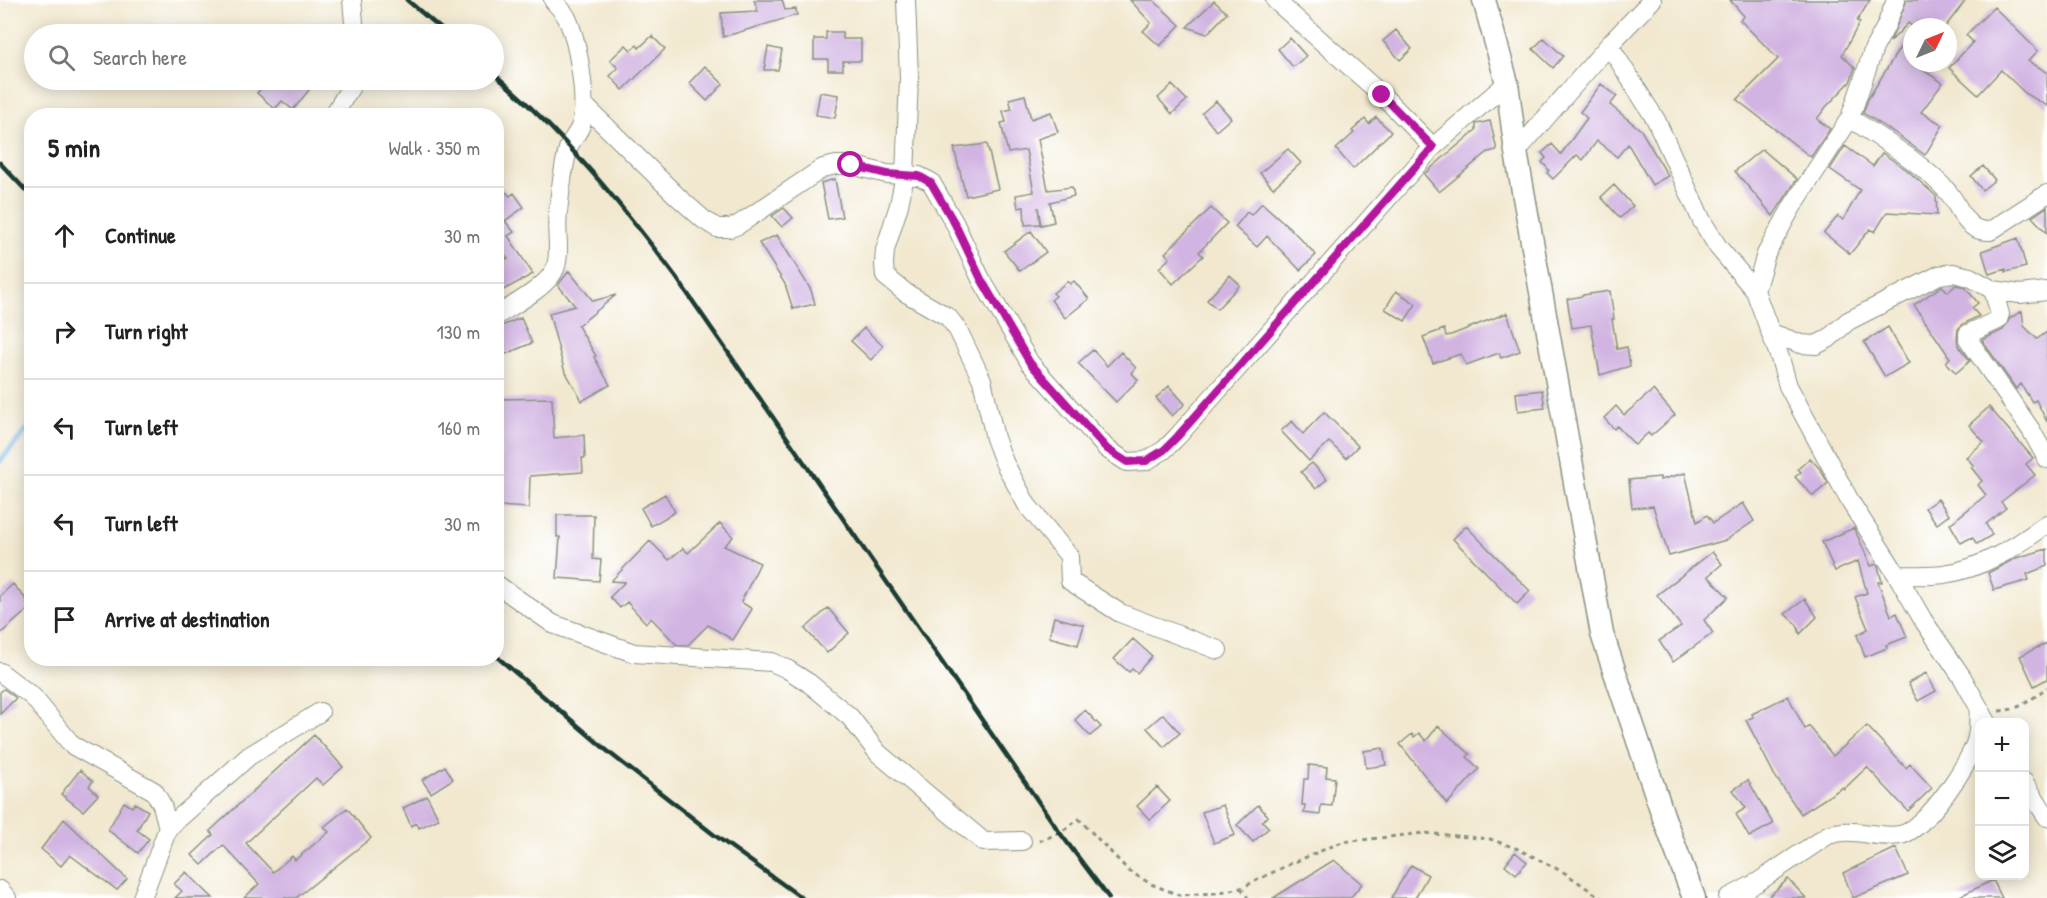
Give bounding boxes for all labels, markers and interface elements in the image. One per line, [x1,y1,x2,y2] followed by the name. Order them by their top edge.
[1903,18,1957,72] north arrow
[24,24,504,90] search box
[45,41,78,74] icon: search
[93,42,187,72] text: Search here
[1368,81,1394,107] route end
[48,130,100,165] text: 5 min
[388,134,480,161] text: Walk · 350 m
[837,151,863,177] route start
[48,219,81,252] icon: ahead
[105,220,176,250] text: Continue
[444,222,480,249] text: 30 m
[48,315,81,348] icon: right
[105,316,188,346] text: Turn right
[437,318,480,345] text: 130 m
[48,411,81,444] icon: left
[105,412,178,442] text: Turn left
[438,414,480,441] text: 160 m
[48,507,81,540] icon: left
[105,508,178,538] text: Turn left
[444,510,480,537] text: 30 m
[48,603,81,636] icon: arrive
[105,604,270,634] text: Arrive at destination
[1975,718,2029,880] map controls
[1975,718,2029,772] button: +
[1975,772,2029,826] button: −
[1975,826,2029,880] button: layers

